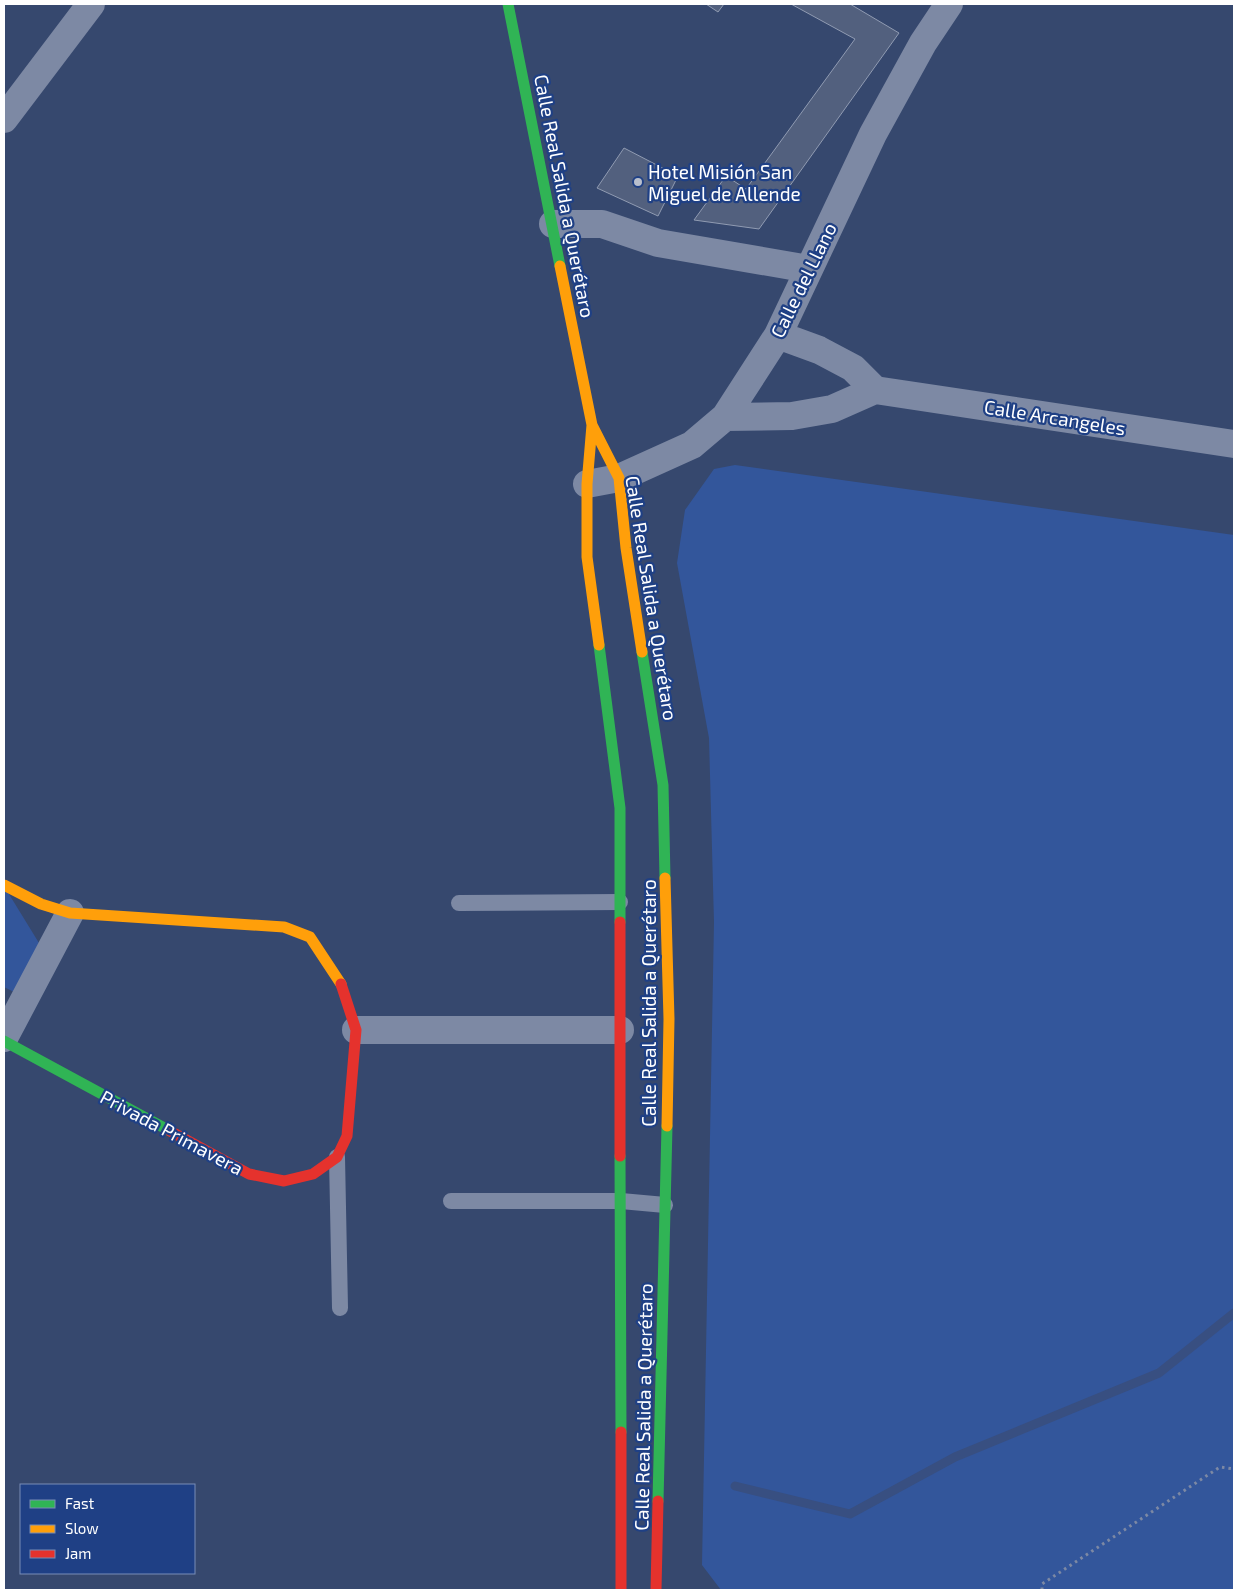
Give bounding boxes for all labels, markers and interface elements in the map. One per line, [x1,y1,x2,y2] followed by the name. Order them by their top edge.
[530,72,600,320] street label: Calle Real Salida a Querétaro
[648,160,801,205] place label: Hotel Misión San Miguel de Allende
[632,176,644,188] marker: Hotel Misión San Miguel de Allende
[765,219,841,341] street label: Calle del Llano
[983,394,1127,440] street label: Calle Arcangeles
[621,474,683,722] street label: Calle Real Salida a Querétaro
[637,879,660,1127] street label: Calle Real Salida a Querétaro
[97,1085,247,1179] street label: Privada Primavera
[629,1283,657,1531] street label: Calle Real Salida a Querétaro
[20,1484,195,1574] legend
[65,1494,95,1512] text: Fast
[65,1519,99,1537] text: Slow
[65,1544,91,1562] text: Jam

